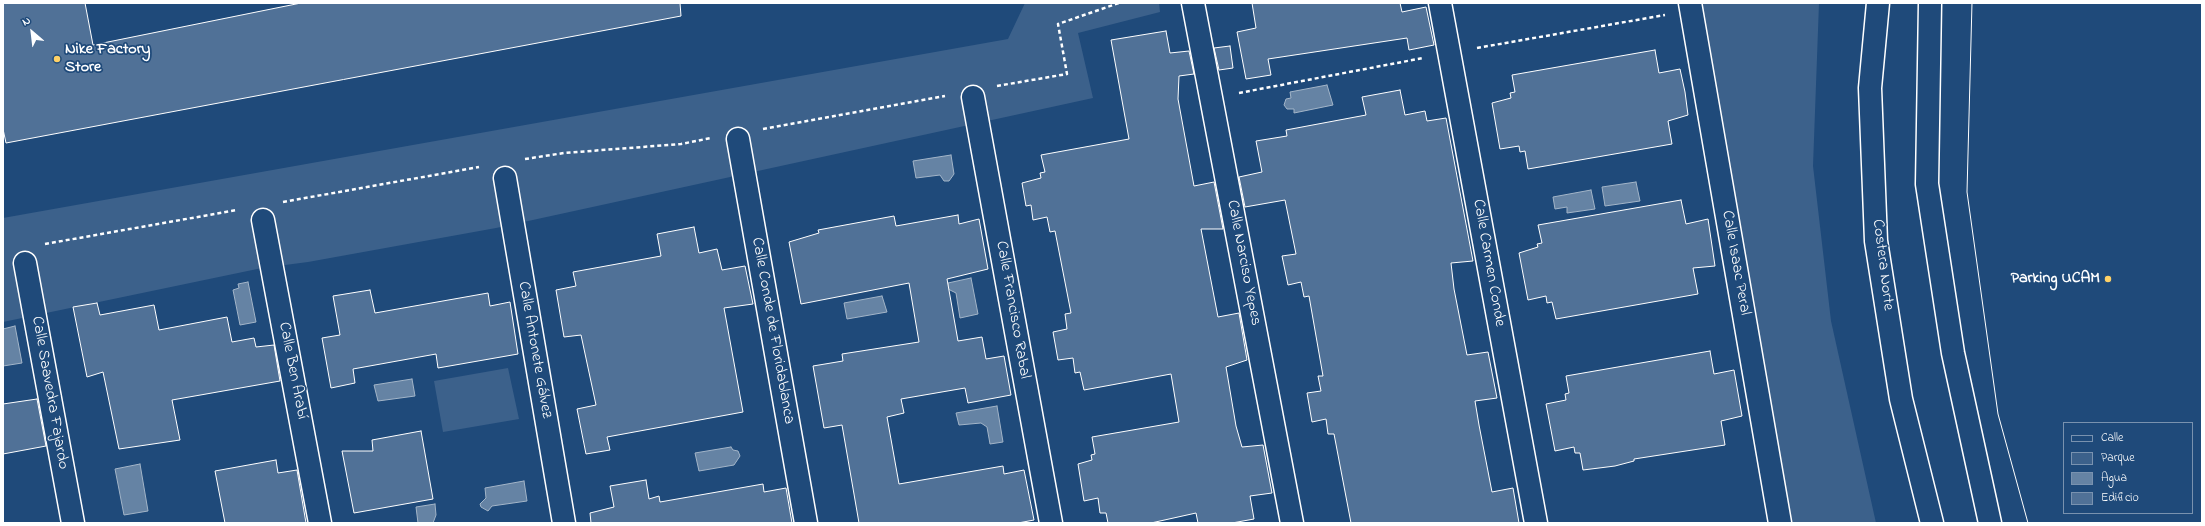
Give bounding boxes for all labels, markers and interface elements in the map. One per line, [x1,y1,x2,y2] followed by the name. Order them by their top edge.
[12,12,52,52] north arrow
[19,13,33,30] text: N
[65,40,151,78] place label: Nike Factory Store
[52,54,62,64] marker: Nike Factory Store
[1467,198,1509,328] street label: Calle Carmen Conde
[1221,199,1265,327] street label: Calle Narciso Yepes
[1716,209,1754,317] street label: Calle Isaac Peral
[1867,218,1897,312] street label: Costera Norte
[746,236,798,426] street label: Calle Conde de Floridablanca
[990,240,1034,380] street label: Calle Francisco Rabal
[2011,269,2100,289] place label: Parking UCAM
[2103,274,2113,284] marker: Parking UCAM
[513,280,555,420] street label: Calle Antonete Gálvez
[26,315,72,471] street label: Calle Saavedra Fajardo
[273,321,311,421] street label: Calle Ben Arabí
[2063,422,2193,514] legend
[2101,429,2123,447] text: Calle
[2101,449,2135,467] text: Parque
[2101,469,2127,487] text: Agua
[2101,489,2139,507] text: Edificio

